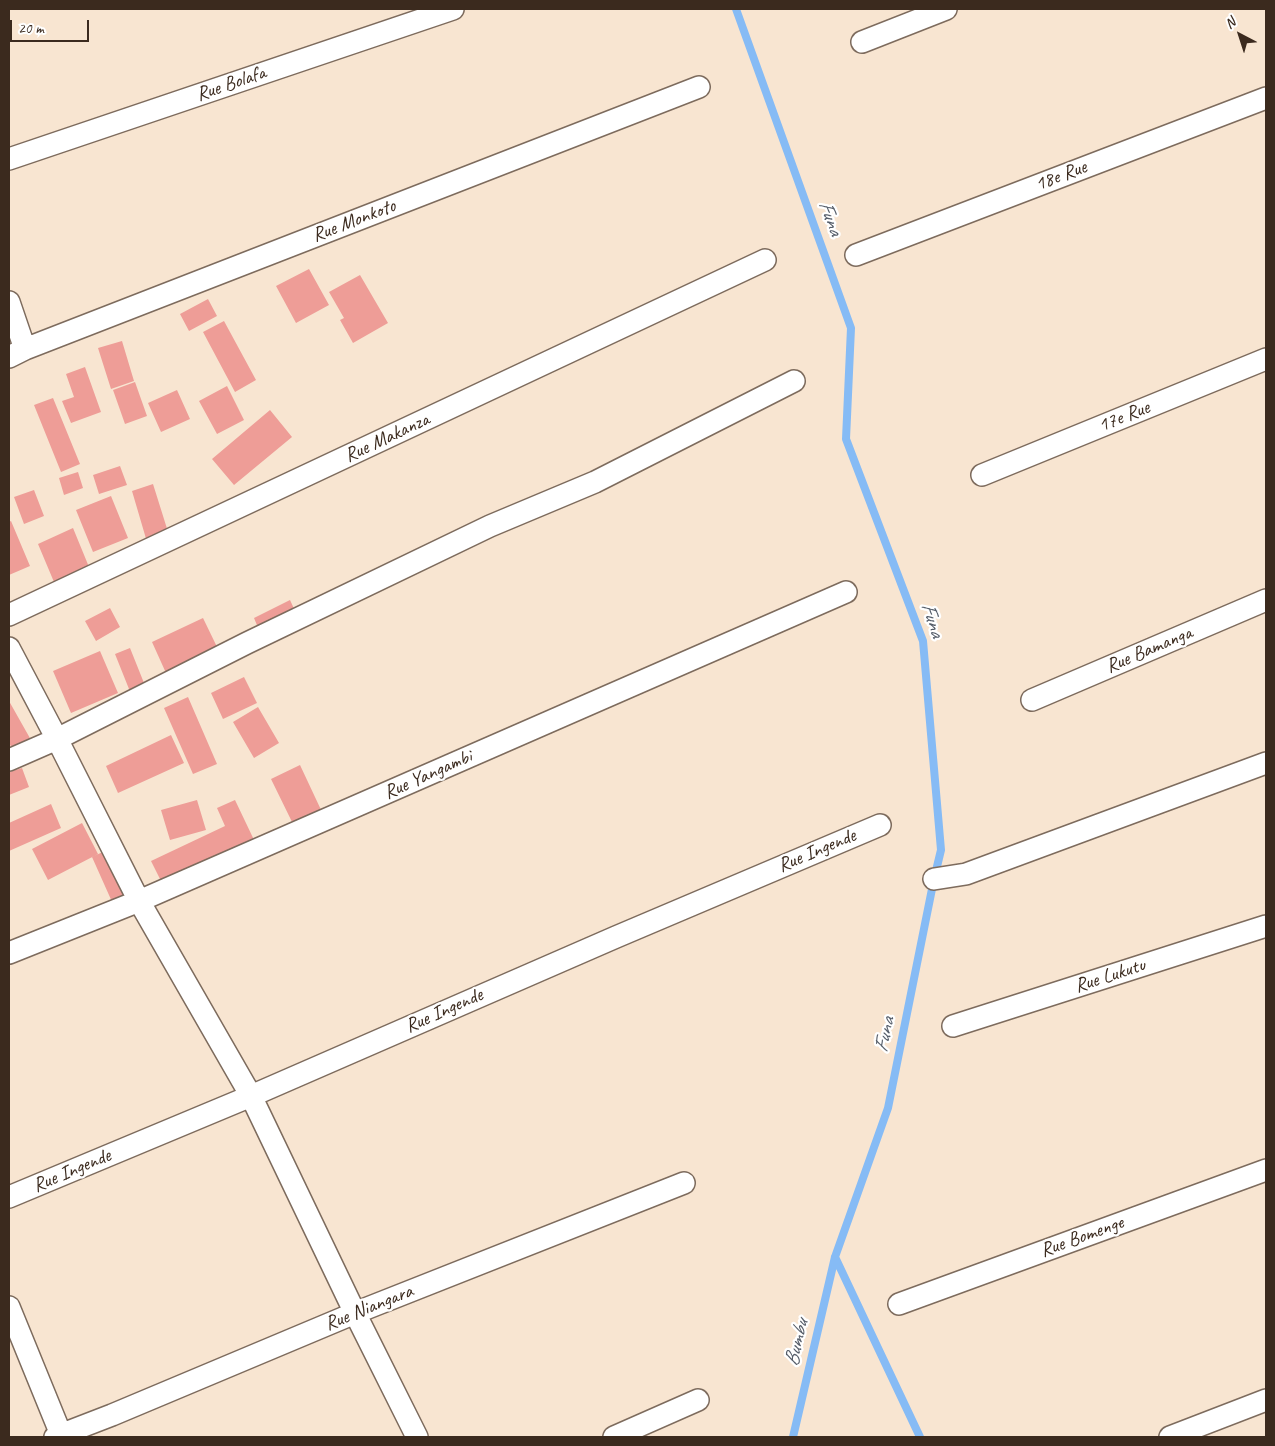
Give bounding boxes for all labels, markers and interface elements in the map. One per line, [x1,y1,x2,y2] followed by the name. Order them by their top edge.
[12,10,91,42] scale bar
[1215,10,1265,60] north arrow
[1221,14,1239,32] text: N
[18,19,44,38] text: 20 m
[193,61,269,107] street label: Rue Bolafa
[1032,155,1090,197] street label: 18e Rue
[309,194,399,248] street label: Rue Monkoto
[812,197,848,239] water label: Funa
[1095,396,1153,438] street label: 17e Rue
[341,408,433,468] street label: Rue Makanza
[915,599,949,641] water label: Funa
[1102,621,1196,679] street label: Rue Bamanga
[380,745,476,805] street label: Rue Yangambi
[774,824,860,878] street label: Rue Ingende
[1072,953,1148,999] street label: Rue Lukutu
[401,983,487,1039] street label: Rue Ingende
[869,1015,901,1055] water label: Funa
[29,1144,115,1198] street label: Rue Ingende
[1037,1211,1127,1263] street label: Rue Bomenge
[321,1279,417,1337] street label: Rue Niangara
[779,1317,815,1369] water label: Bumbu

